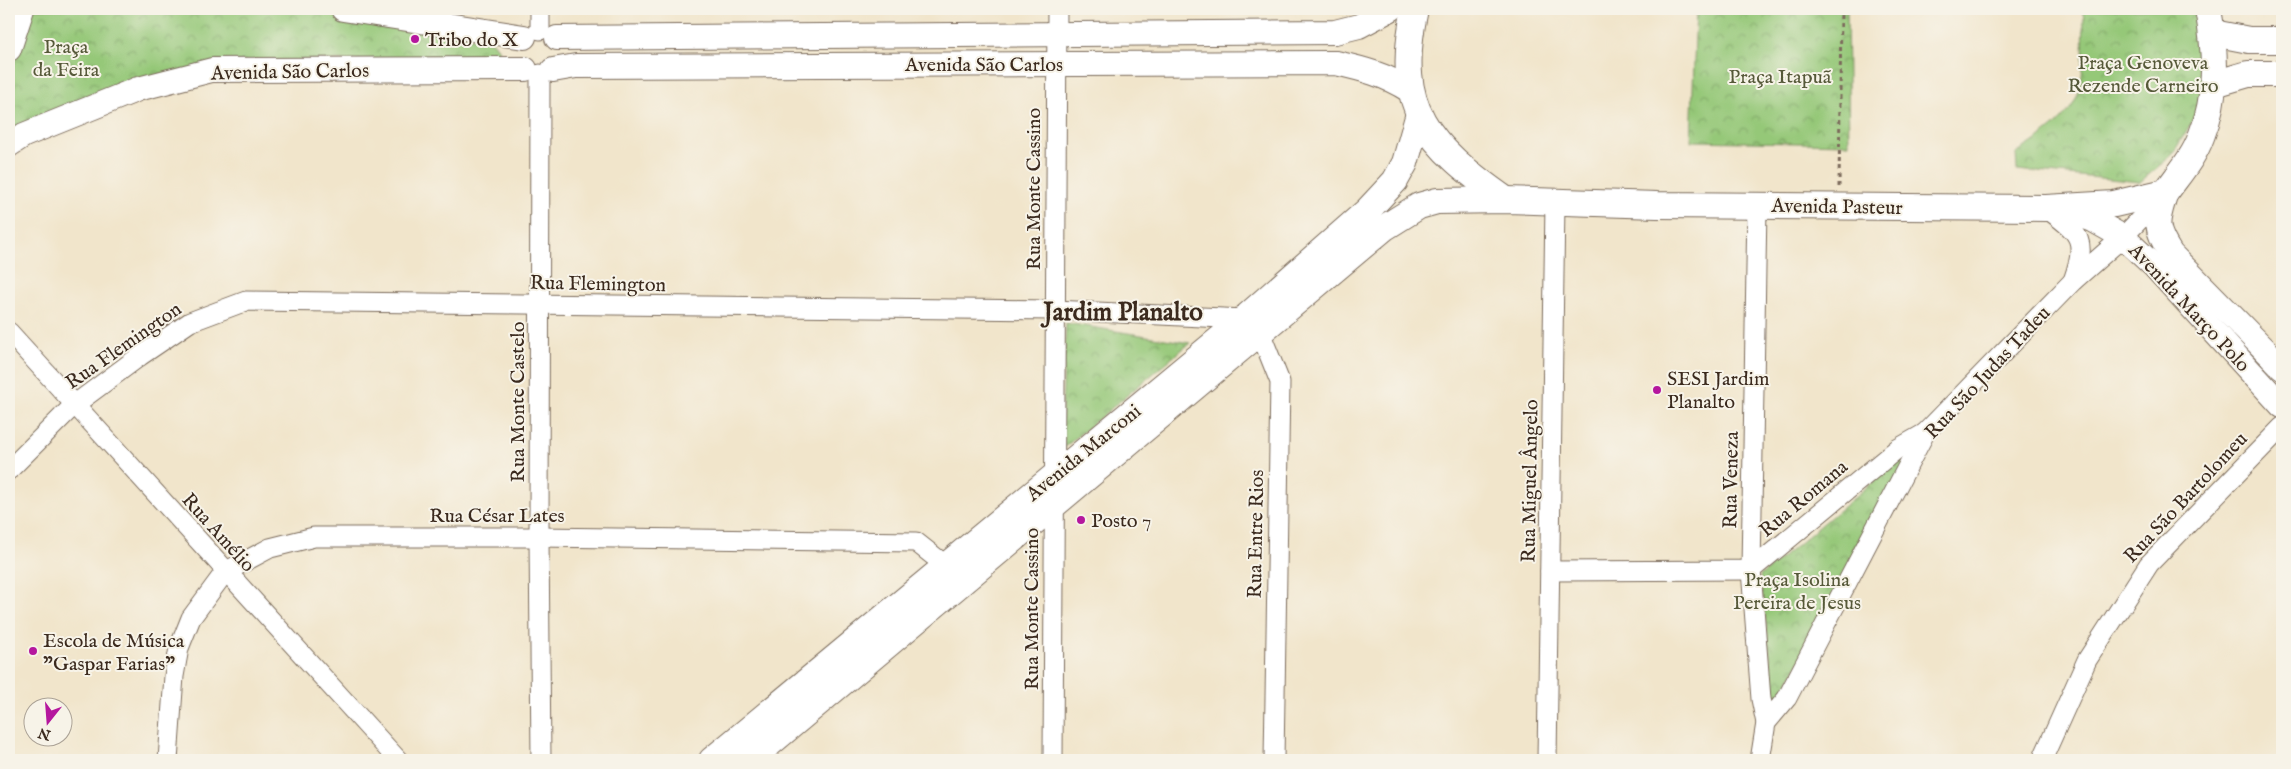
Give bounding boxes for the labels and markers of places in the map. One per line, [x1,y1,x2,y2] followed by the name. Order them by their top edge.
[425,28,519,53] place label: Tribo do X
[409,33,421,45] marker: Tribo do X
[1667,367,1769,415] place label: SESI Jardim Planalto
[1651,384,1663,396] marker: SESI Jardim Planalto
[1091,509,1151,534] place label: Posto 7
[1075,514,1087,526] marker: Posto 7
[43,629,185,677] place label: Escola de Música "Gaspar Farias"
[27,645,39,657] marker: Escola de Música "Gaspar Farias"

